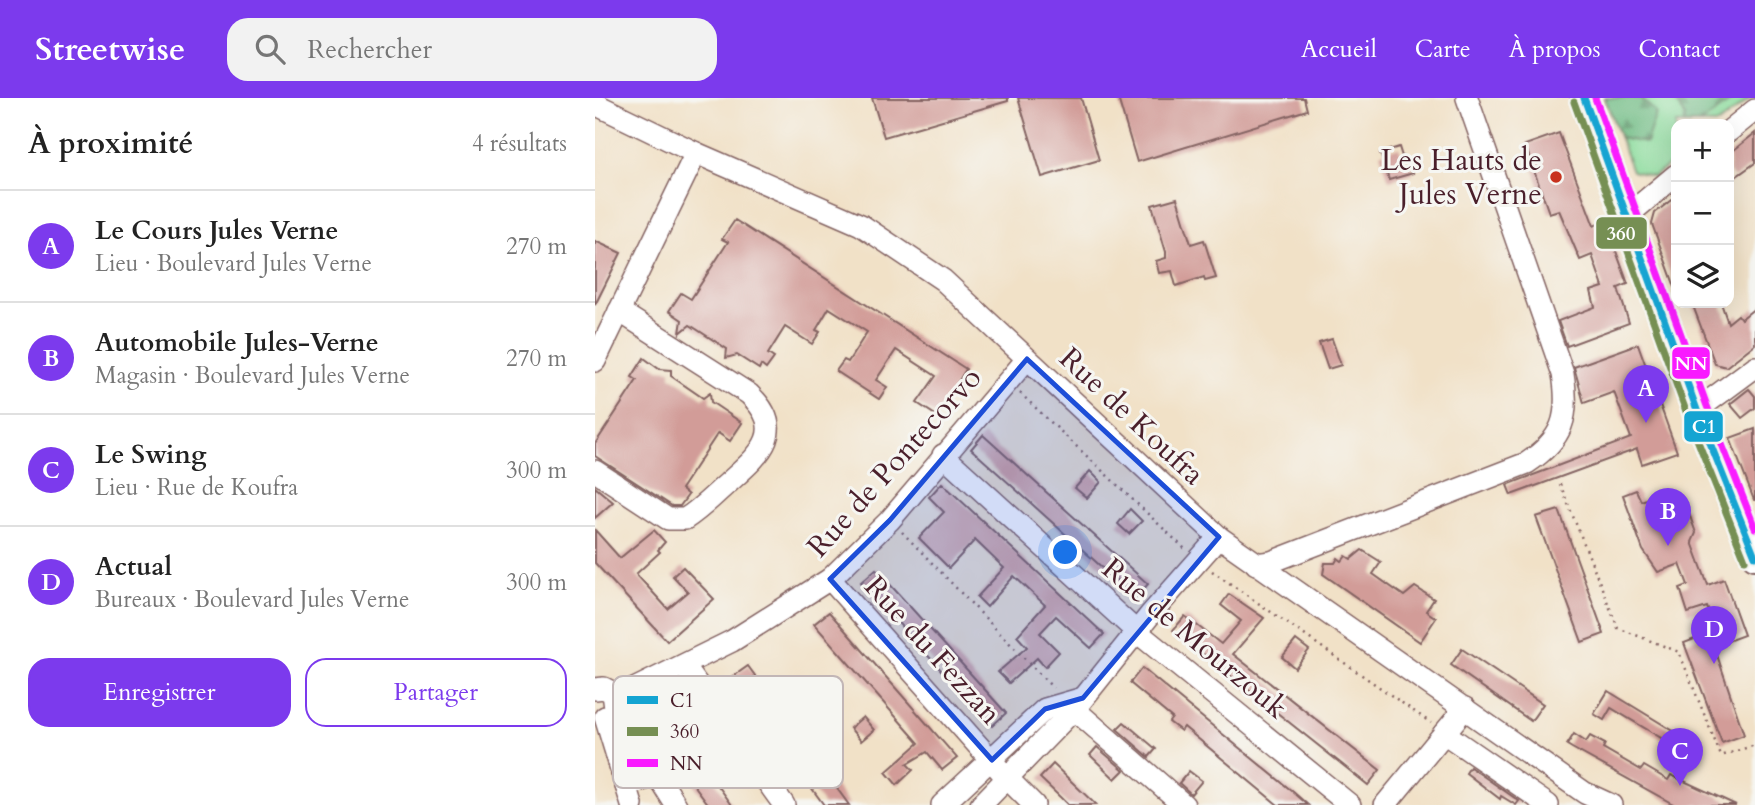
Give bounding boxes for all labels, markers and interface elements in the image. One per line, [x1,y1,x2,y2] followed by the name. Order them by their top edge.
[227,18,717,81] search box
[35,27,185,72] text: Streetwise
[251,30,289,68] icon: search
[307,32,432,67] text: Rechercher
[1301,33,1377,66] text: Accueil
[1415,33,1471,66] text: Carte
[1509,33,1601,66] text: À propos
[1639,33,1720,66] text: Contact
[1671,119,1734,308] map controls
[1671,119,1734,182] button: +
[28,123,193,164] text: À proximité
[472,128,567,159] text: 4 résultats
[1380,140,1542,215] place label: Les Hauts de Jules Verne
[1548,169,1564,185] marker: Les Hauts de Jules Verne
[1671,182,1734,245] button: −
[95,213,338,248] text: Le Cours Jules Verne
[1595,216,1648,250] line badge: 360
[1606,221,1636,247] text: 360
[42,231,60,262] text: A
[506,231,567,262] text: 270 m
[1671,245,1734,308] button: layers
[95,248,372,279] text: Lieu · Boulevard Jules Verne
[95,325,379,360] text: Automobile Jules-Verne
[1050,338,1213,494] street label: Rue de Koufra
[43,343,59,374] text: B
[506,343,567,374] text: 270 m
[1671,346,1711,380] line badge: NN
[1675,351,1708,377] text: NN
[798,358,991,566] street label: Rue de Pontecorvo
[95,360,410,391] text: Magasin · Boulevard Jules Verne
[1623,365,1669,423] pin: A
[1683,410,1724,443] line badge: C1
[1692,414,1716,440] text: C1
[95,437,207,472] text: Le Swing
[42,455,60,486] text: C
[506,455,567,486] text: 300 m
[95,472,298,503] text: Lieu · Rue de Koufra
[1645,488,1691,546] pin: B
[1048,535,1082,569] your location
[95,549,172,584] text: Actual
[1093,549,1296,728] street label: Rue de Mourzouk
[41,567,61,598] text: D
[506,567,567,598] text: 300 m
[855,567,1010,734] street label: Rue du Fezzan
[95,584,409,615] text: Bureaux · Boulevard Jules Verne
[1691,606,1737,664] pin: D
[28,658,291,727] button: Enregistrer
[305,658,567,727] button: Partager
[613,676,843,788] legend
[670,688,694,714] text: C1
[670,719,699,745] text: 360
[1657,728,1703,786] pin: C
[670,751,702,777] text: NN

